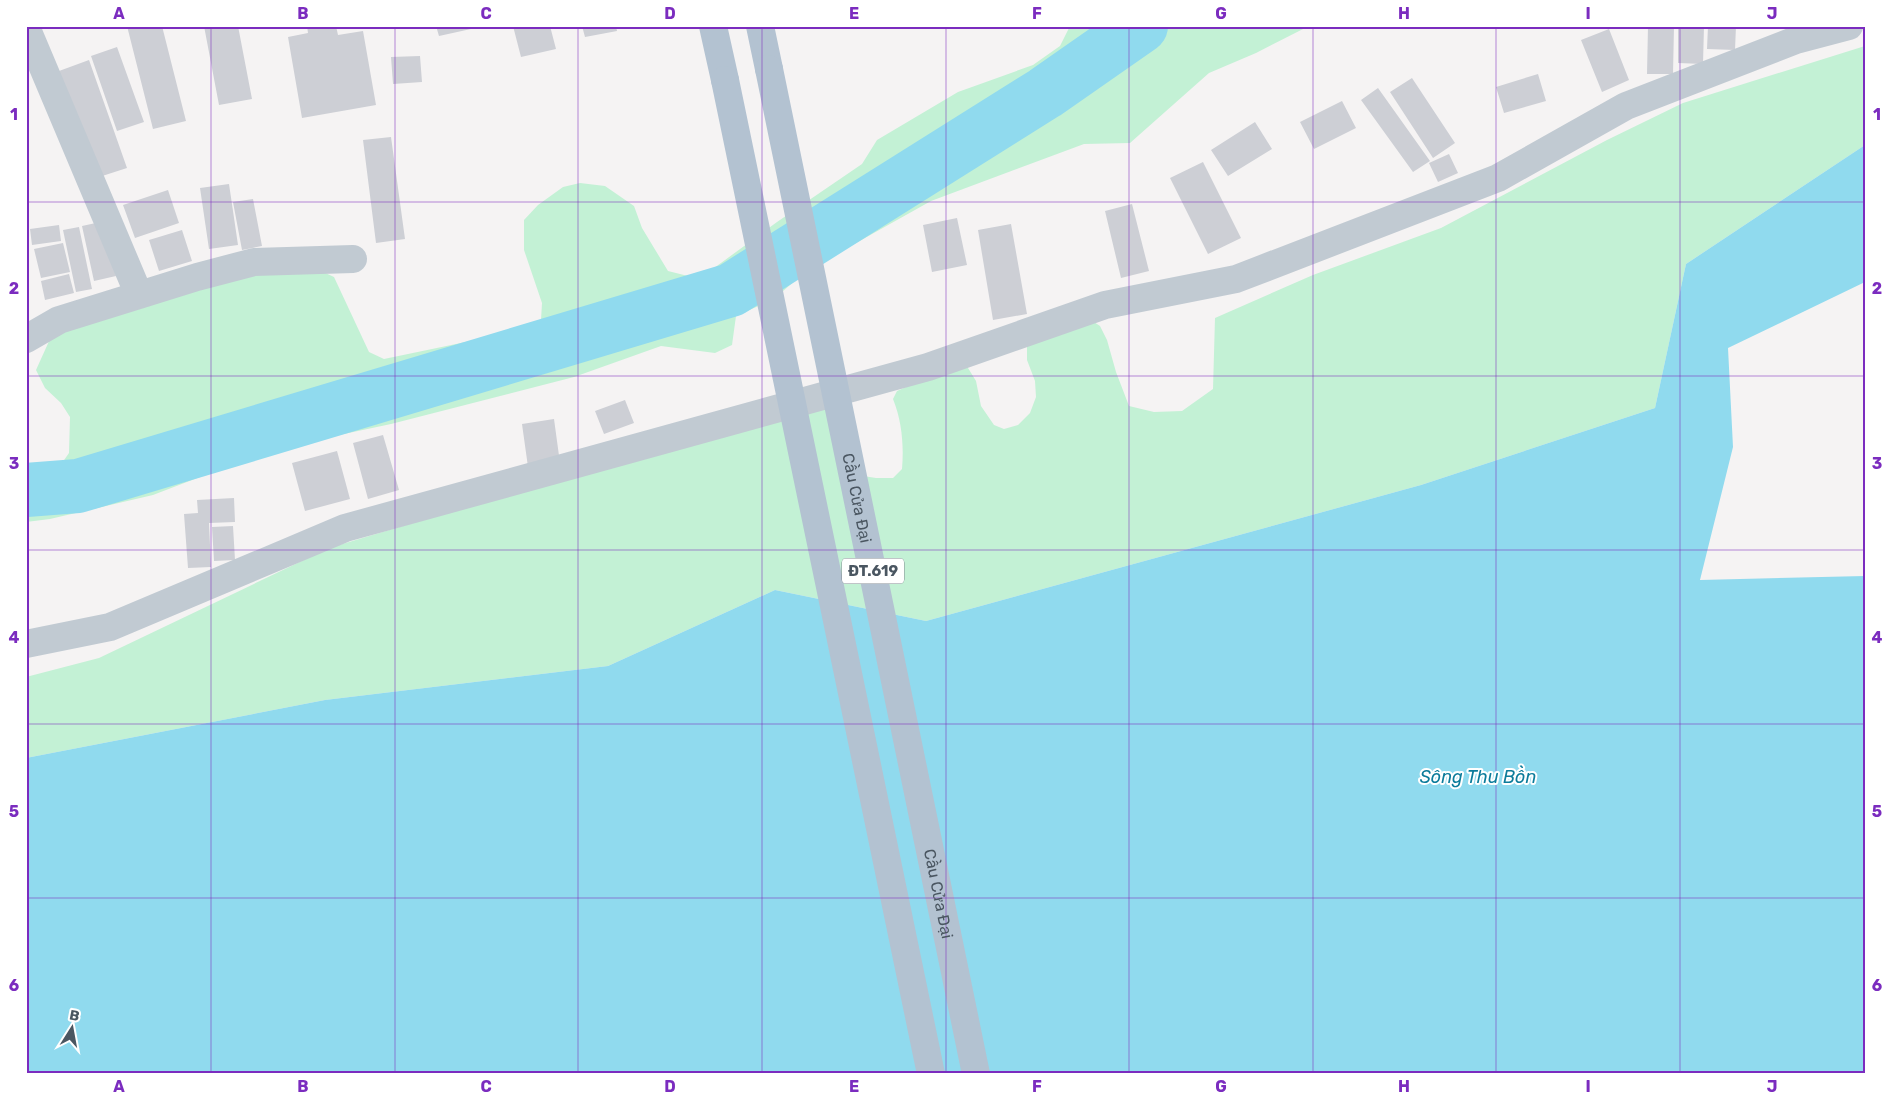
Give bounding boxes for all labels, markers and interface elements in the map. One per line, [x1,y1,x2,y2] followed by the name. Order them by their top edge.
[113,4,125,23] text: A
[297,4,309,23] text: B
[480,4,492,23] text: C
[664,4,676,23] text: D
[849,4,859,23] text: E
[1032,4,1042,23] text: F
[1215,4,1227,23] text: G
[1398,4,1410,23] text: H
[1585,4,1591,23] text: I
[1767,4,1777,23] text: J
[10,105,18,124] text: 1
[1873,105,1881,124] text: 1
[9,279,19,298] text: 2
[1872,279,1882,298] text: 2
[838,452,875,545] street label: Cầu Cửa Đại
[9,454,19,473] text: 3
[1872,454,1882,473] text: 3
[842,558,904,584] road number: ĐT.619
[9,628,20,647] text: 4
[1872,628,1883,647] text: 4
[1420,765,1536,788] water label: Sông Thu Bồn
[9,802,19,821] text: 5
[1872,802,1882,821] text: 5
[920,847,957,940] street label: Cầu Cửa Đại
[9,976,19,995] text: 6
[1872,976,1882,995] text: 6
[48,1002,98,1052] north arrow
[68,1006,81,1025] text: B
[113,1077,125,1096] text: A
[297,1077,309,1096] text: B
[480,1077,492,1096] text: C
[664,1077,676,1096] text: D
[849,1077,859,1096] text: E
[1032,1077,1042,1096] text: F
[1215,1077,1227,1096] text: G
[1398,1077,1410,1096] text: H
[1585,1077,1591,1096] text: I
[1767,1077,1777,1096] text: J

